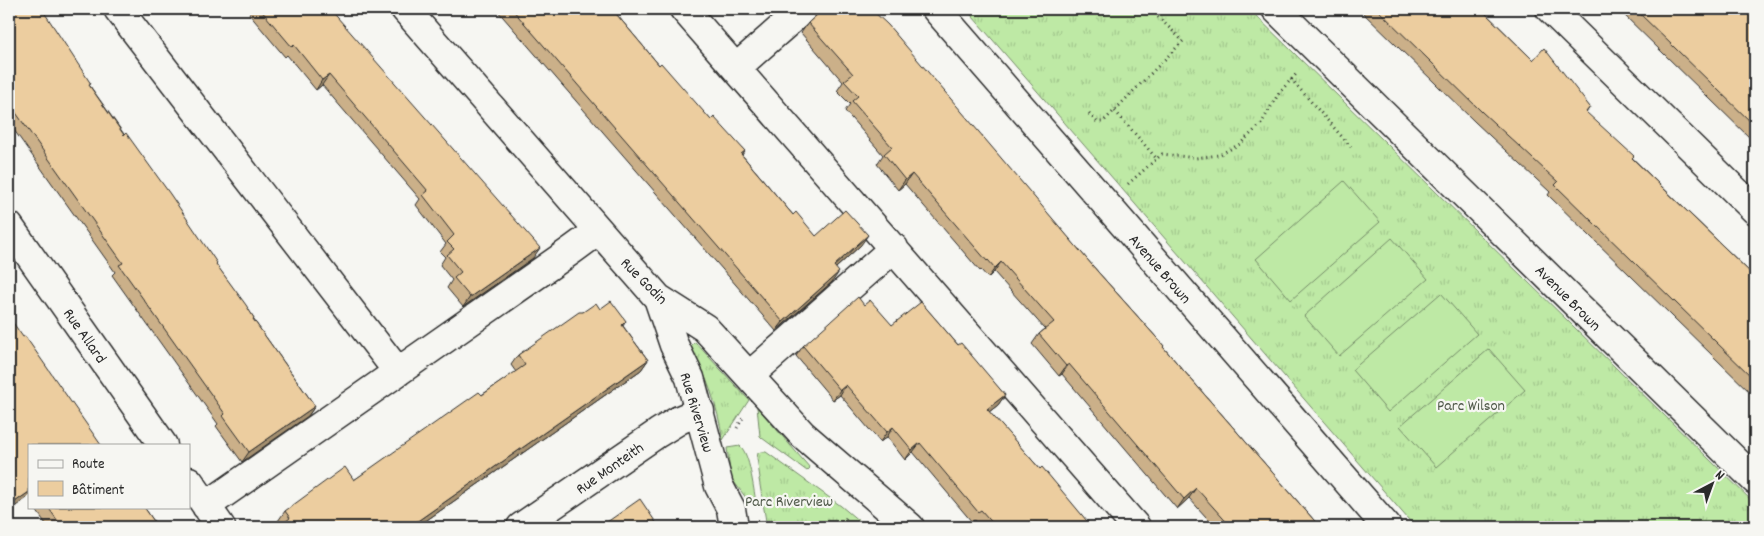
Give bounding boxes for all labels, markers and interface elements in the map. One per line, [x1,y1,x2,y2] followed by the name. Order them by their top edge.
[1122,230,1196,310] street label: Avenue Brown
[614,253,672,311] street label: Rue Godin
[1529,260,1606,337] street label: Avenue Brown
[57,304,111,369] street label: Rue Allard
[673,370,719,456] street label: Rue Riverview
[1437,395,1505,418] park label: Parc Wilson
[572,437,649,501] street label: Rue Monteith
[28,444,190,508] legend
[72,454,105,476] text: Route
[1686,458,1736,508] north arrow
[1710,466,1728,486] text: N
[72,480,125,502] text: Bâtiment
[745,491,833,514] park label: Parc Riverview

